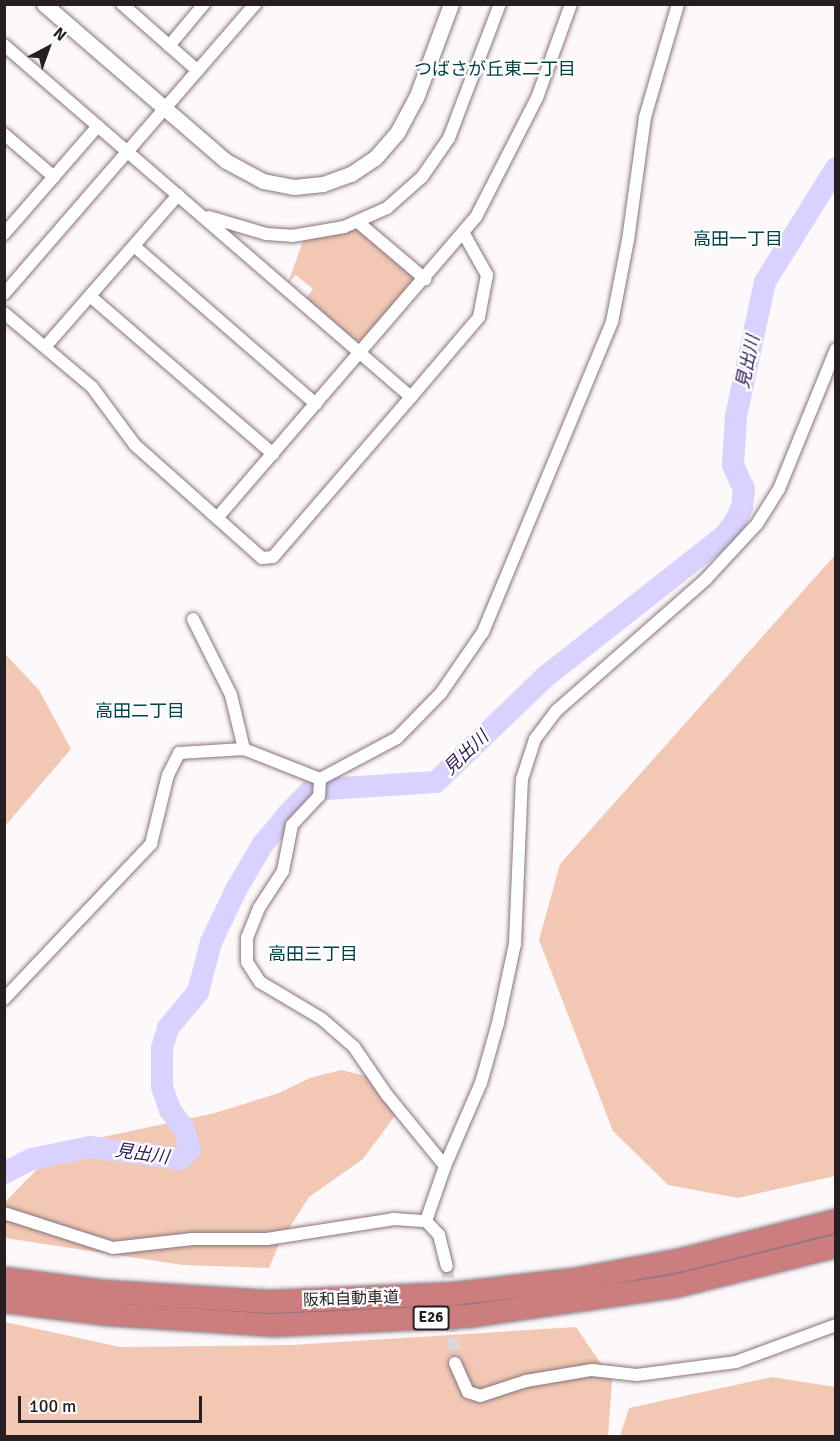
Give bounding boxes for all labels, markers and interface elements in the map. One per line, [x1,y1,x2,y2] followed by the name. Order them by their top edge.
[18,18,78,78] north arrow
[49,23,71,46] text: N
[414,58,576,80] district label: つばさが丘東二丁目
[693,228,783,250] district label: 高田一丁目
[732,333,764,391] water label: 見出川
[95,700,185,722] district label: 高田二丁目
[439,726,493,780] water label: 見出川
[268,943,358,965] district label: 高田三丁目
[114,1140,170,1168] water label: 見出川
[303,1288,399,1310] street label: 阪和自動車道
[412,1306,450,1330] road number: E26
[21,1384,206,1422] scale bar
[29,1395,76,1417] text: 100 m

